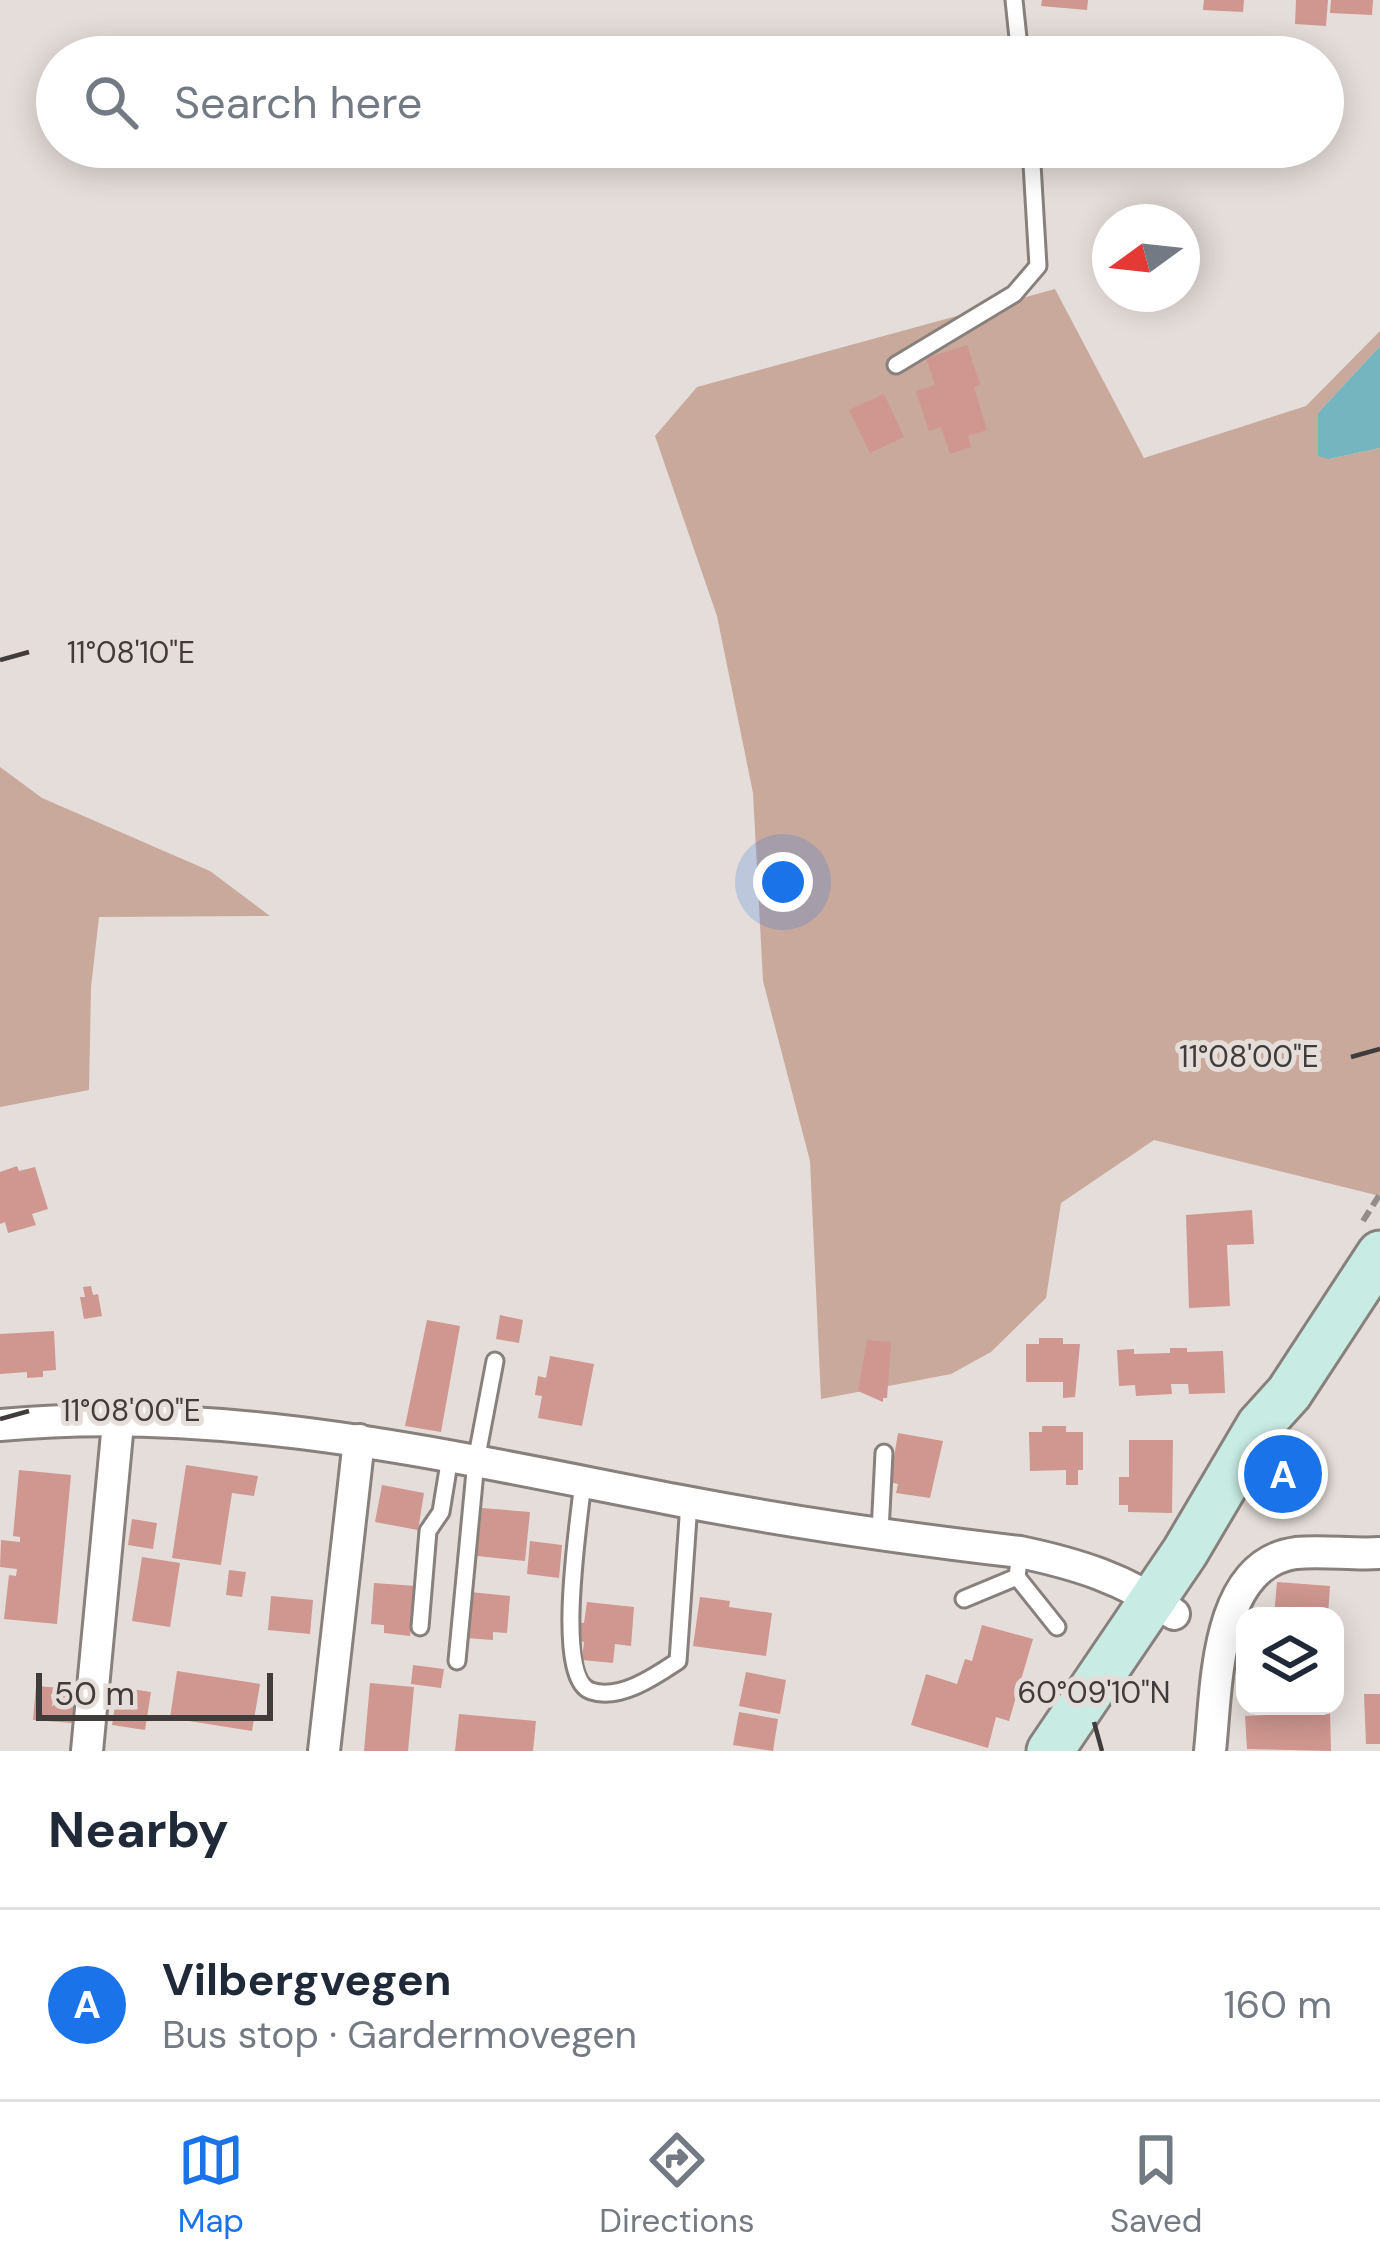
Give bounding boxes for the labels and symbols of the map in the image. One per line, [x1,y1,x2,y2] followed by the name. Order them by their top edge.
[1092,204,1200,312] north arrow
[67,633,195,672] text: 11°08'10"E
[753,852,813,912] your location
[1179,1037,1319,1076] text: 11°08'00"E
[61,1391,201,1430] text: 11°08'00"E
[1244,1429,1322,1519] pin: A
[36,1667,273,1720] scale bar
[1017,1673,1171,1712] text: 60°09'10"N

